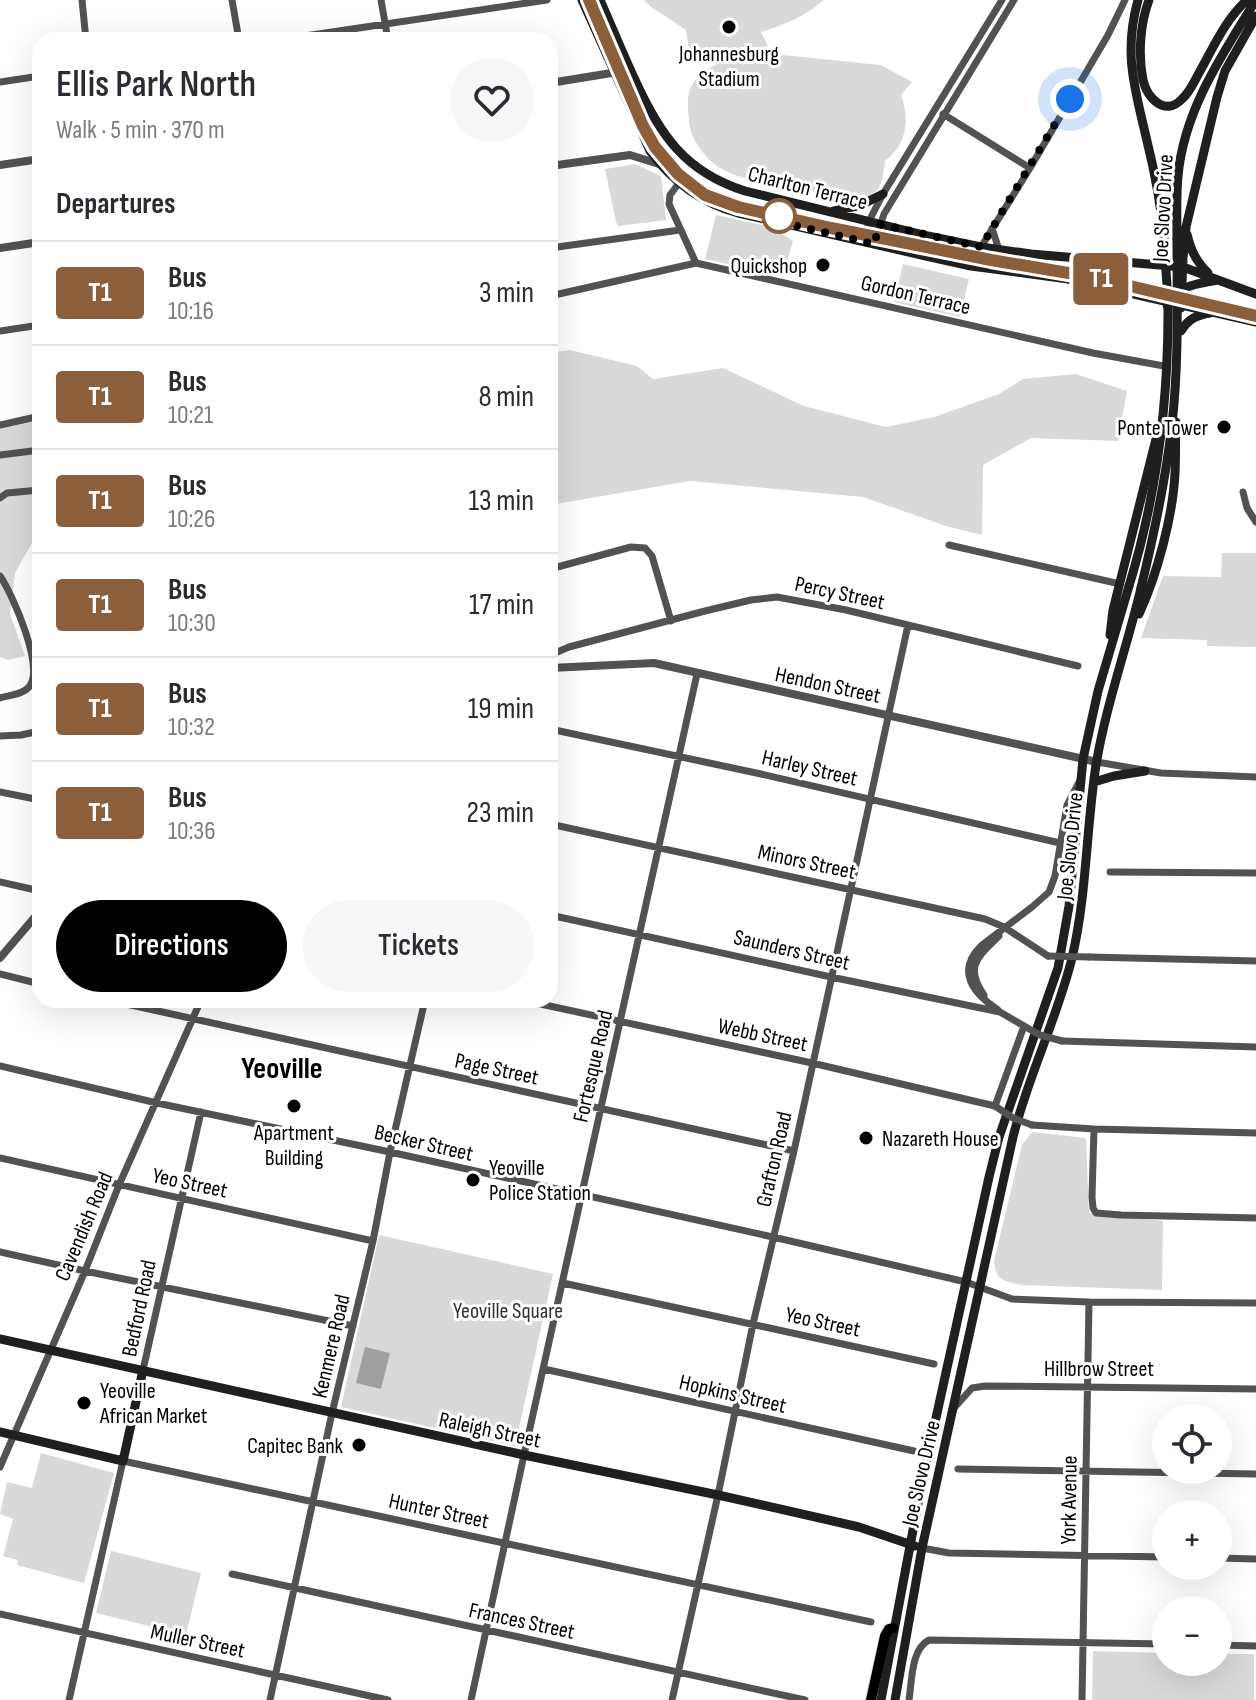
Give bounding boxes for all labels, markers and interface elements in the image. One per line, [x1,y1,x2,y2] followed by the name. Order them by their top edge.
[720,18,738,36] marker: Johannesburg Stadium
[678,41,779,93] place label: Johannesburg Stadium
[450,58,534,142] button: heart
[56,62,256,107] text: Ellis Park North
[1050,79,1090,119] your location
[56,115,225,146] text: Walk · 5 min · 370 m
[1147,154,1180,264] street label: Joe Slovo Drive
[745,161,870,216] street label: Charlton Terrace
[56,186,176,222] text: Departures
[762,199,796,233] unlabelled marker
[730,253,807,280] place label: Quickshop
[1065,253,1137,305] line badge: T1
[814,256,832,274] marker: Quickshop
[168,260,207,296] text: Bus
[1089,262,1113,295] text: T1
[858,270,973,321] street label: Gordon Terrace
[479,275,534,311] text: 3 min
[88,276,112,309] text: T1
[168,296,214,327] text: 10:16
[168,364,207,400] text: Bus
[478,379,534,415] text: 8 min
[88,380,112,413] text: T1
[168,400,213,431] text: 10:21
[1117,415,1208,442] place label: Ponte Tower
[1215,418,1233,436] marker: Ponte Tower
[168,468,207,504] text: Bus
[468,483,534,519] text: 13 min
[88,484,112,517] text: T1
[168,504,215,535] text: 10:26
[792,571,887,616] street label: Percy Street
[168,572,207,608] text: Bus
[469,587,534,623] text: 17 min
[88,588,112,621] text: T1
[168,608,216,639] text: 10:30
[773,661,883,710] street label: Hendon Street
[168,676,207,712] text: Bus
[468,691,534,727] text: 19 min
[88,692,112,725] text: T1
[168,712,215,743] text: 10:32
[759,744,860,793] street label: Harley Street
[168,780,207,816] text: Bus
[1051,791,1090,902] street label: Joe Slovo Drive
[467,795,534,831] text: 23 min
[88,796,112,829] text: T1
[168,816,216,847] text: 10:36
[755,839,858,886] street label: Minors Street
[56,900,287,992] button: Directions
[303,900,534,992] button: Tickets
[731,924,853,977] street label: Saunders Street
[567,1008,619,1125] street label: Fortesque Road
[715,1013,810,1058] street label: Webb Street
[452,1047,541,1092] street label: Page Street
[241,1051,323,1087] district label: Yeoville
[285,1097,303,1115] marker: Apartment Building
[750,1109,799,1210] street label: Grafton Road
[372,1119,476,1168] street label: Becker Street
[253,1120,334,1172] place label: Apartment Building
[882,1126,999,1153] place label: Nazareth House
[857,1129,875,1147] marker: Nazareth House
[489,1155,591,1207] place label: Yeoville Police Station
[150,1162,230,1205] street label: Yeo Street
[49,1168,119,1285] street label: Cavendish Road
[464,1171,482,1189] marker: Yeoville Police Station
[116,1258,163,1359] street label: Bedford Road
[306,1292,357,1401] street label: Kenmere Road
[453,1298,563,1325] park label: Yeoville Square
[783,1301,863,1344] street label: Yeo Street
[1044,1356,1154,1383] street label: Hillbrow Street
[676,1369,789,1420] street label: Hopkins Street
[99,1378,208,1430] place label: Yeoville African Market
[75,1394,93,1412] marker: Yeoville African Market
[1152,1404,1232,1676] map controls
[1152,1404,1232,1484] button: locate
[436,1407,543,1454] street label: Raleigh Street
[896,1418,947,1530] street label: Joe Slovo Drive
[247,1433,344,1460] place label: Capitec Bank
[350,1436,368,1454] marker: Capitec Bank
[1055,1455,1084,1545] street label: York Avenue
[386,1488,491,1535] street label: Hunter Street
[1152,1500,1232,1580] button: +
[1152,1596,1232,1676] button: −
[466,1597,577,1646] street label: Frances Street
[148,1618,247,1665] street label: Muller Street

